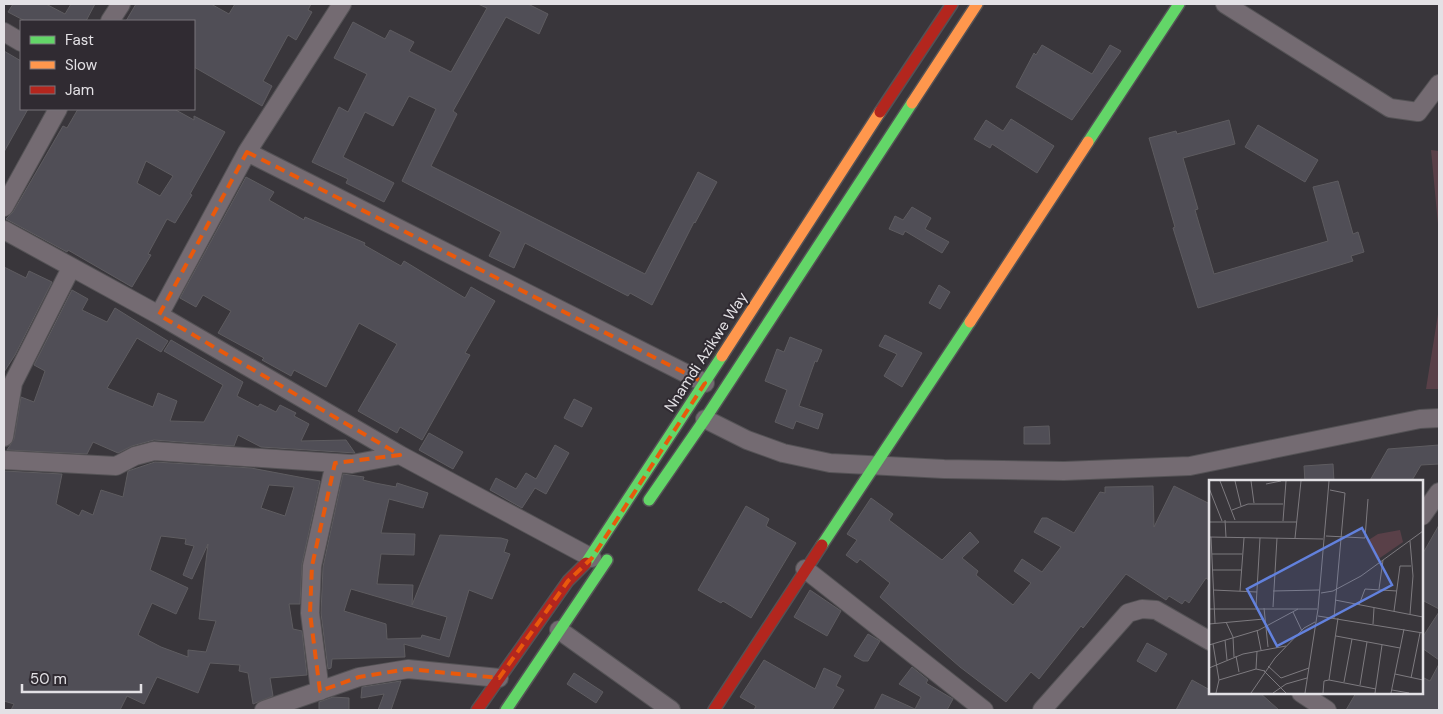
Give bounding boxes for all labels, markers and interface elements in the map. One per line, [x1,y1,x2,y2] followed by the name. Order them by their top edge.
[20,20,195,110] legend
[65,30,94,50] text: Fast
[65,55,98,75] text: Slow
[65,80,94,100] text: Jam
[660,288,753,416] street label: Nnamdi Azikwe Way
[1209,480,1423,694] inset map
[22,662,141,694] scale bar
[30,669,67,689] text: 50 m

